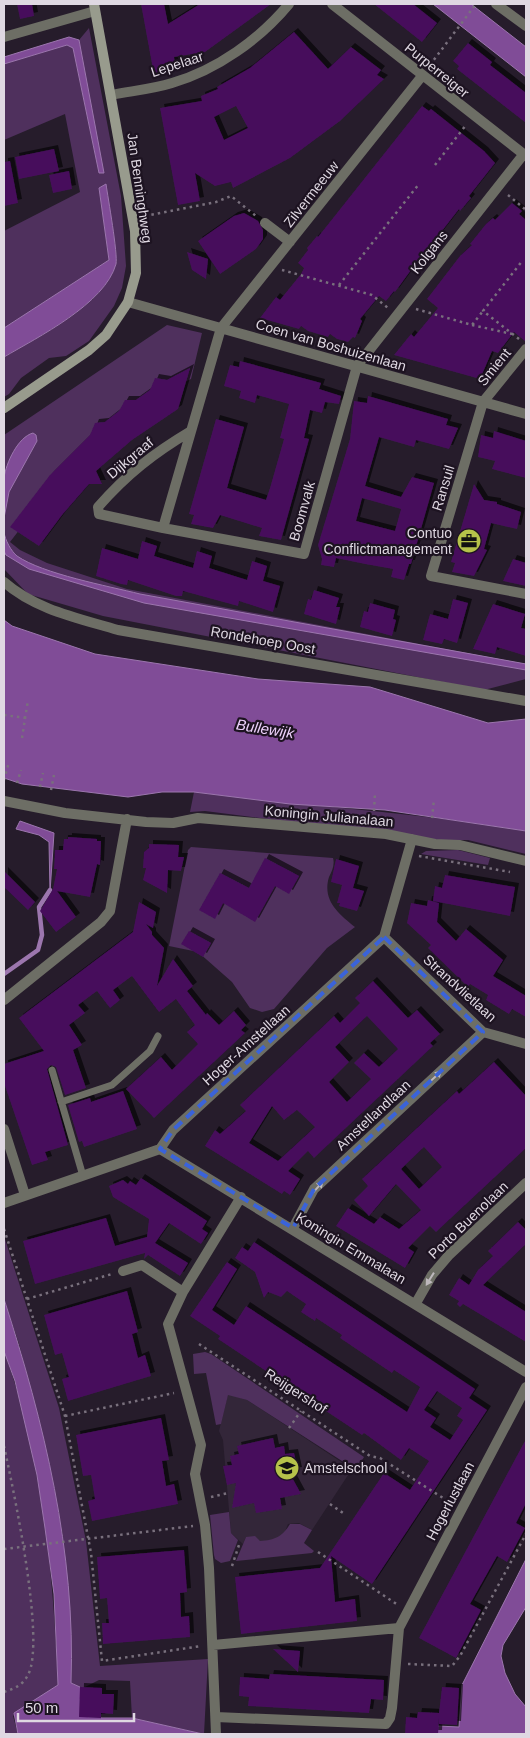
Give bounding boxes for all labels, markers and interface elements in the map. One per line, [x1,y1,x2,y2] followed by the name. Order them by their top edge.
[402,39,473,101] street label: Purperreiger
[149,48,206,80] street label: Lepelaar
[124,132,156,244] street label: Jan Benninghweg
[280,157,342,230] street label: Zilvermeeuw
[407,227,451,277] street label: Kolgans
[254,316,408,374] street label: Coen van Boshuizenlaan
[474,345,514,389] street label: Smient
[104,434,156,482] street label: Dijkgraaf
[429,463,457,513] street label: Ransuil
[286,478,318,543] street label: Boomvalk
[324,525,452,557] place label: Contuo Conflictmanagement
[456,528,482,554] office icon: Contuo Conflictmanagement
[209,623,317,657] street label: Rondehoep Oost
[235,716,297,742] water label: Bullewijk
[264,802,394,830] street label: Koningin Julianalaan
[420,951,500,1025] street label: Strandvlietlaan
[199,1002,293,1088] street label: Hoger-Amstellaan
[430,1070,442,1082] one-way arrow
[333,1077,413,1153] street label: Amstellandlaan
[425,1178,511,1262] street label: Porto Buenolaan
[312,1180,323,1193] one-way arrow
[293,1209,409,1287] street label: Koningin Emmalaan
[425,1272,434,1285] one-way arrow
[262,1365,330,1417] street label: Reijgershof
[274,1455,300,1481] school or university icon: Amstelschool
[423,1459,477,1543] street label: Hogerlustlaan
[304,1460,387,1476] place label: Amstelschool
[18,1690,134,1722] scale bar
[25,1699,58,1716] text: 50 m

